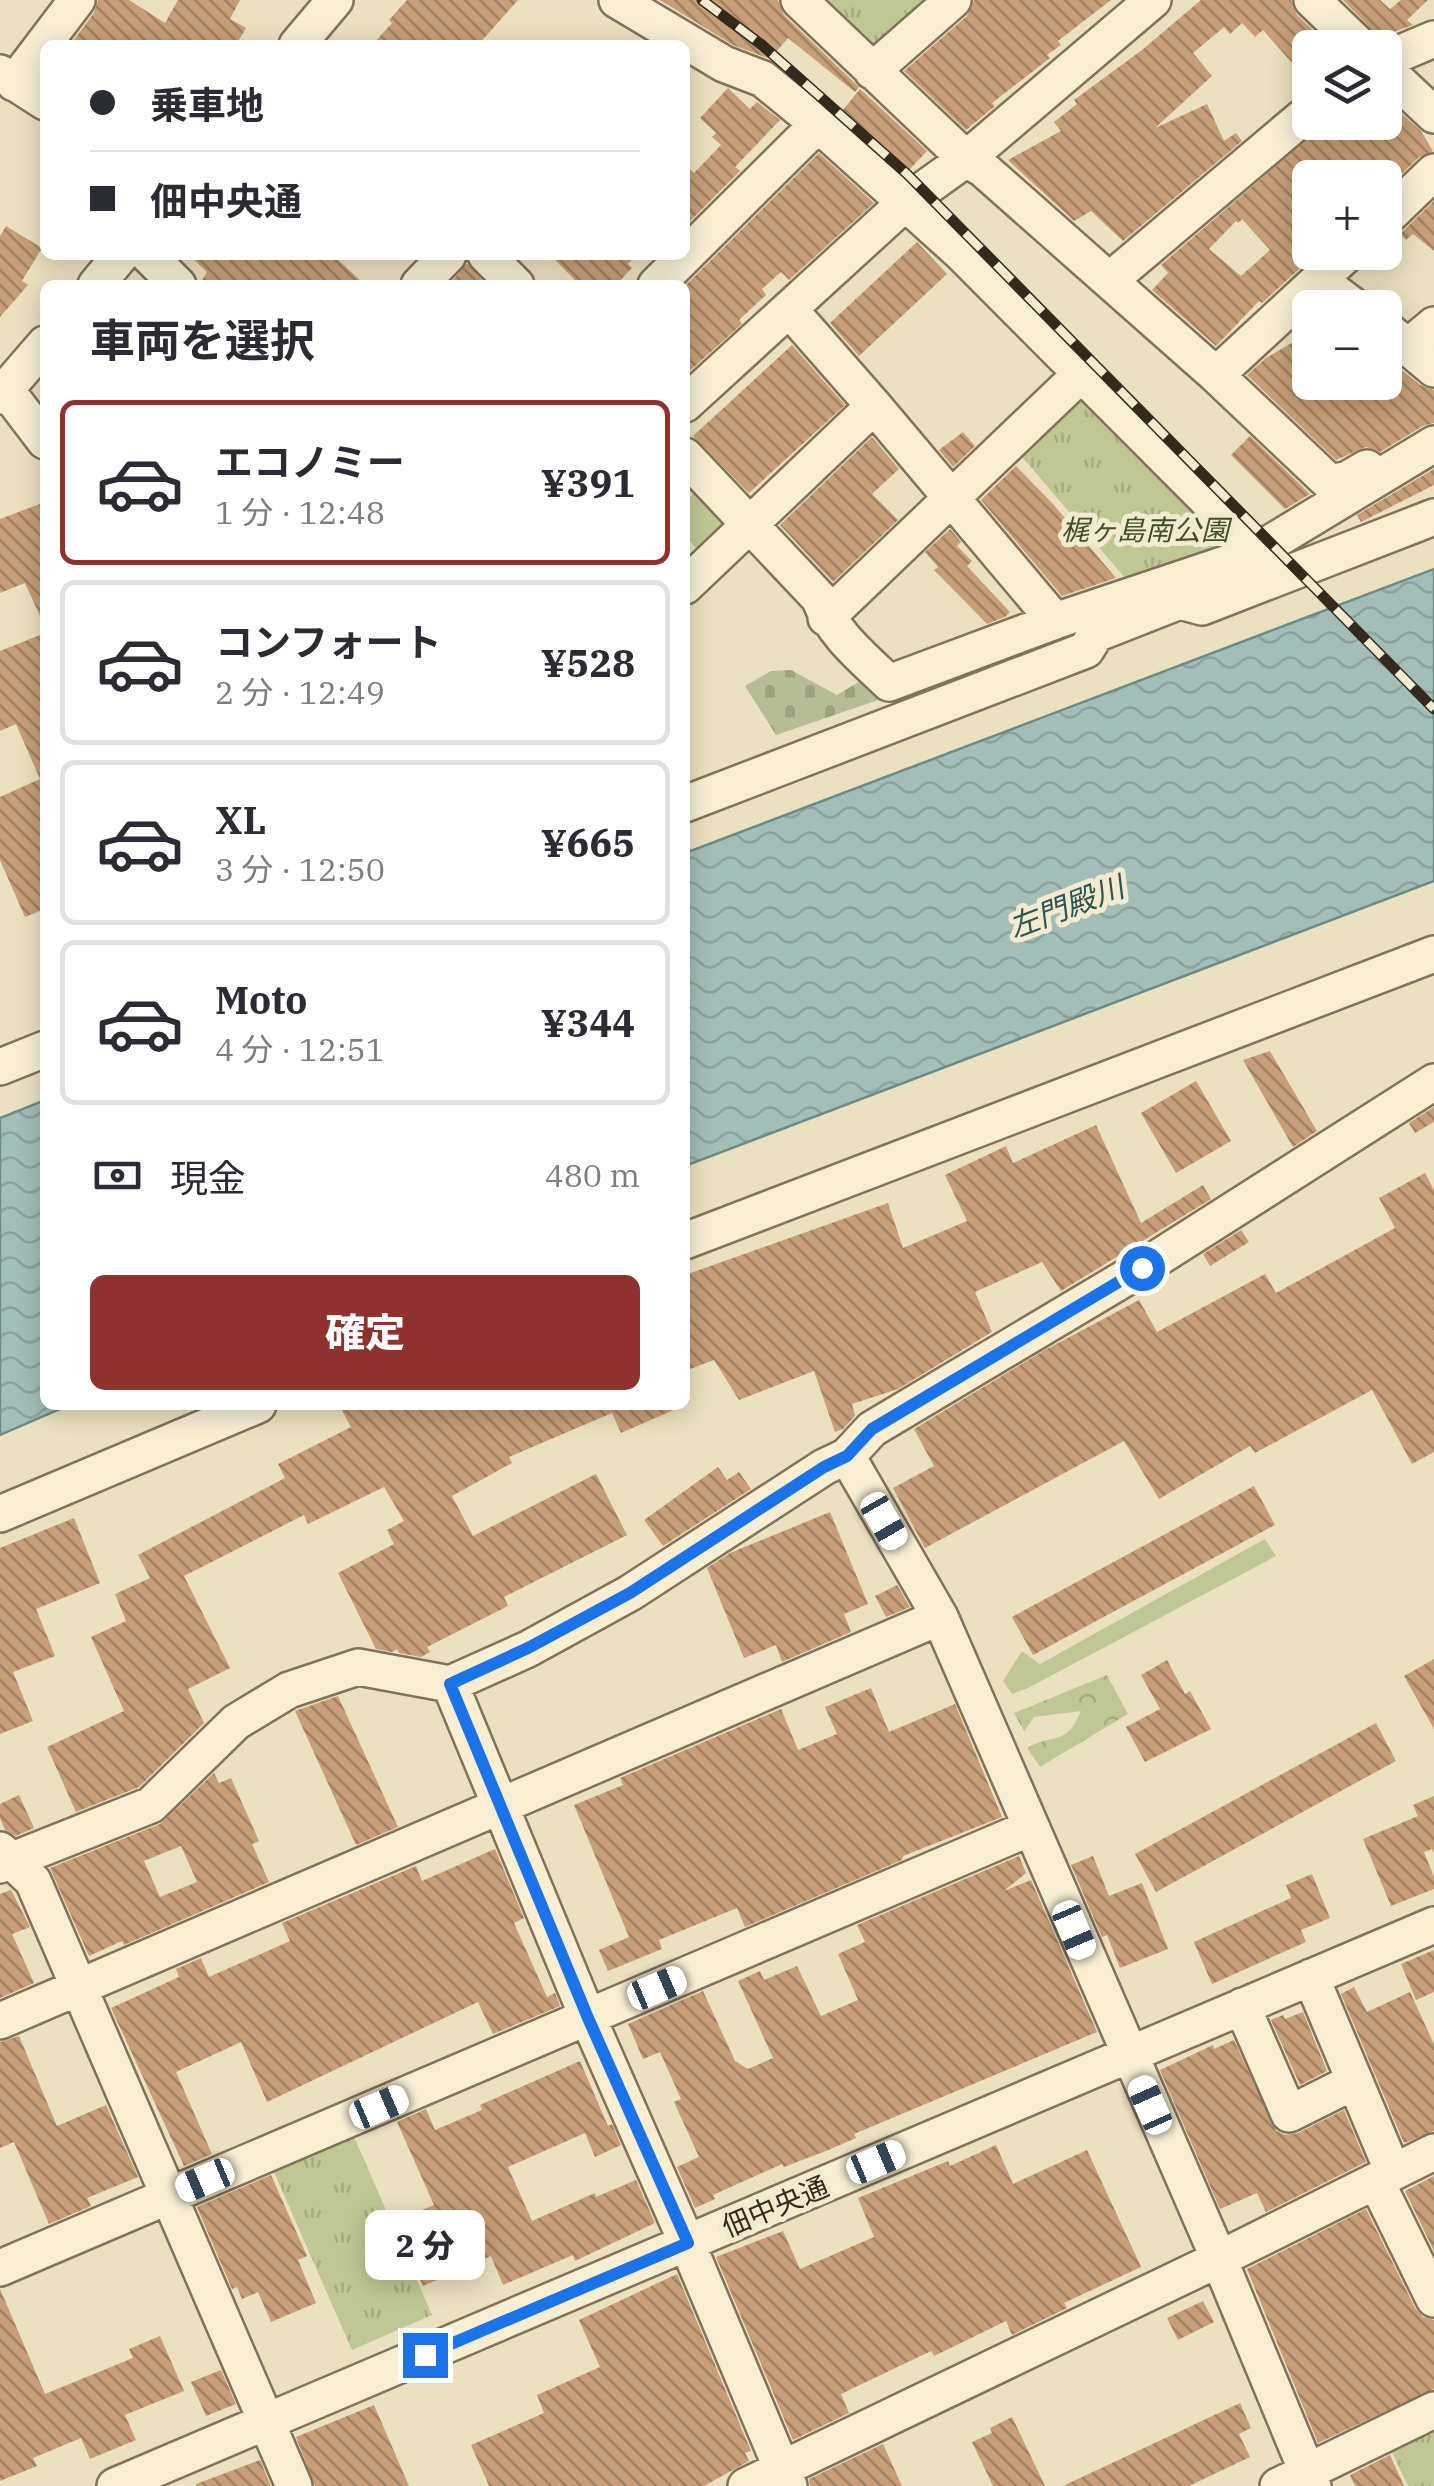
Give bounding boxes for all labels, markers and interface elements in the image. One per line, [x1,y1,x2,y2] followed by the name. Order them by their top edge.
[1292,30,1402,400] map controls
[1292,30,1402,140] button: layers
[150,80,264,129] text: 乗車地
[1292,160,1402,270] button: +
[150,176,302,225] text: 佃中央通
[1292,290,1402,400] button: −
[90,311,315,369] text: 車両を選択
[215,437,405,486] text: エコノミー
[95,438,185,528] icon: car
[541,458,635,507] text: ¥391
[215,491,385,533] text: 1 分 · 12:48
[1061,511,1233,548] park label: 梶ヶ島南公園
[215,617,442,666] text: コンフォート
[95,618,185,708] icon: car
[541,638,635,687] text: ¥528
[215,671,385,713] text: 2 分 · 12:49
[215,795,266,844] text: XL
[95,798,185,888] icon: car
[541,818,635,867] text: ¥665
[215,848,385,890] text: 3 分 · 12:50
[1003,865,1132,946] water label: 左門殿川
[215,975,307,1024] text: Moto
[95,978,185,1068] icon: car
[541,998,635,1047] text: ¥344
[215,1028,385,1070] text: 4 分 · 12:51
[90,1148,145,1203] icon: cash
[170,1153,246,1202] text: 現金
[544,1154,640,1196] text: 480 m
[1120,1246,1165,1291] route start
[90,1275,640,1390] button: 確定
[856,1488,912,1554] car
[1048,1897,1100,1963] car
[624,1962,690,2014] car
[1124,2071,1176,2139] car
[346,2081,412,2133] car
[843,2136,909,2188] car
[172,2154,238,2206] car
[716,2167,834,2245] street label: 佃中央通
[365,2210,485,2280] callout: 2 分
[396,2224,454,2266] text: 2 分
[403,2333,448,2378] route end

